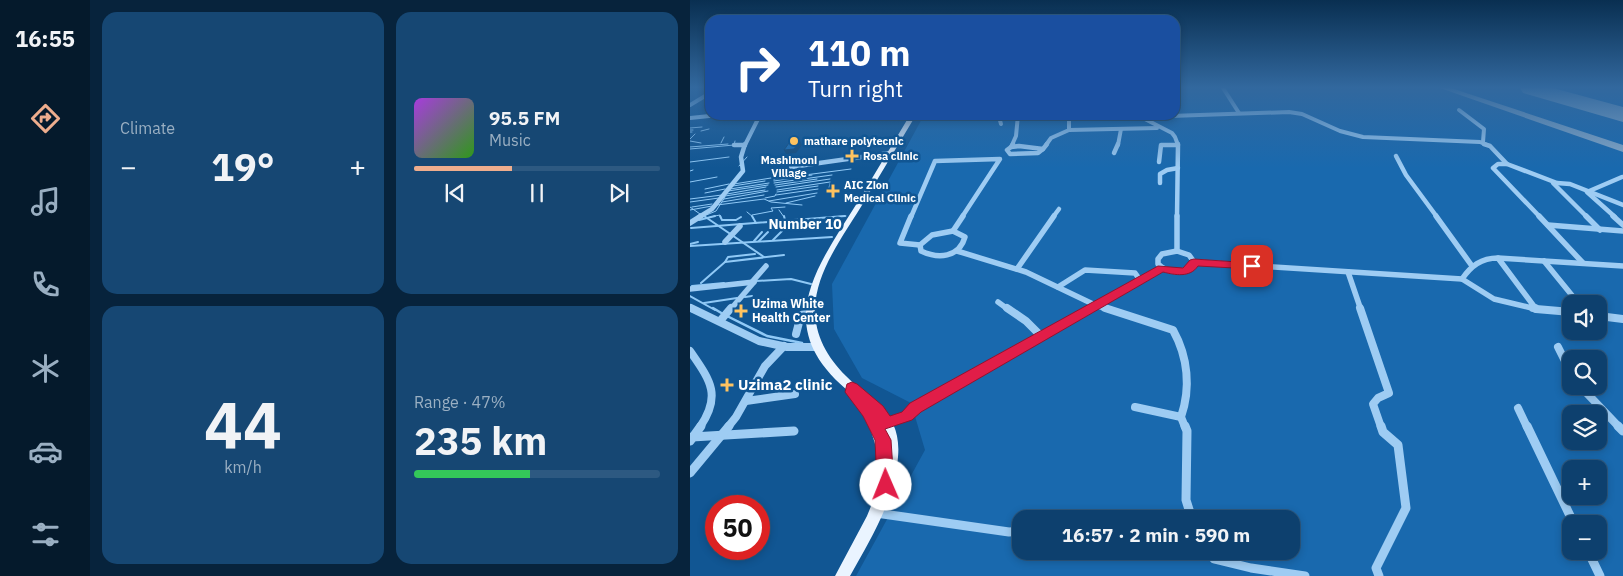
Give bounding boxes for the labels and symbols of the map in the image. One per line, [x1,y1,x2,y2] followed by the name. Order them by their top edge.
[804,134,904,148] place label: mathare polytecnic
[788,135,800,147] marker: mathare polytecnic
[845,149,859,163] marker: Rosa clinic
[863,149,919,163] place label: Rosa clinic
[761,153,817,180] district label: Mashimoni Village
[844,178,916,205] place label: AIC Zion Medical Clinic
[826,184,840,198] marker: AIC Zion Medical Clinic
[768,215,842,233] district label: Number 10
[1231,245,1273,287] pin
[752,296,830,325] place label: Uzima White Health Center
[734,304,748,318] marker: Uzima White Health Center
[738,375,833,394] place label: Uzima2 clinic
[720,378,734,392] marker: Uzima2 clinic
[859,458,911,510] position arrow
[705,495,770,560] speed limit sign: 50

